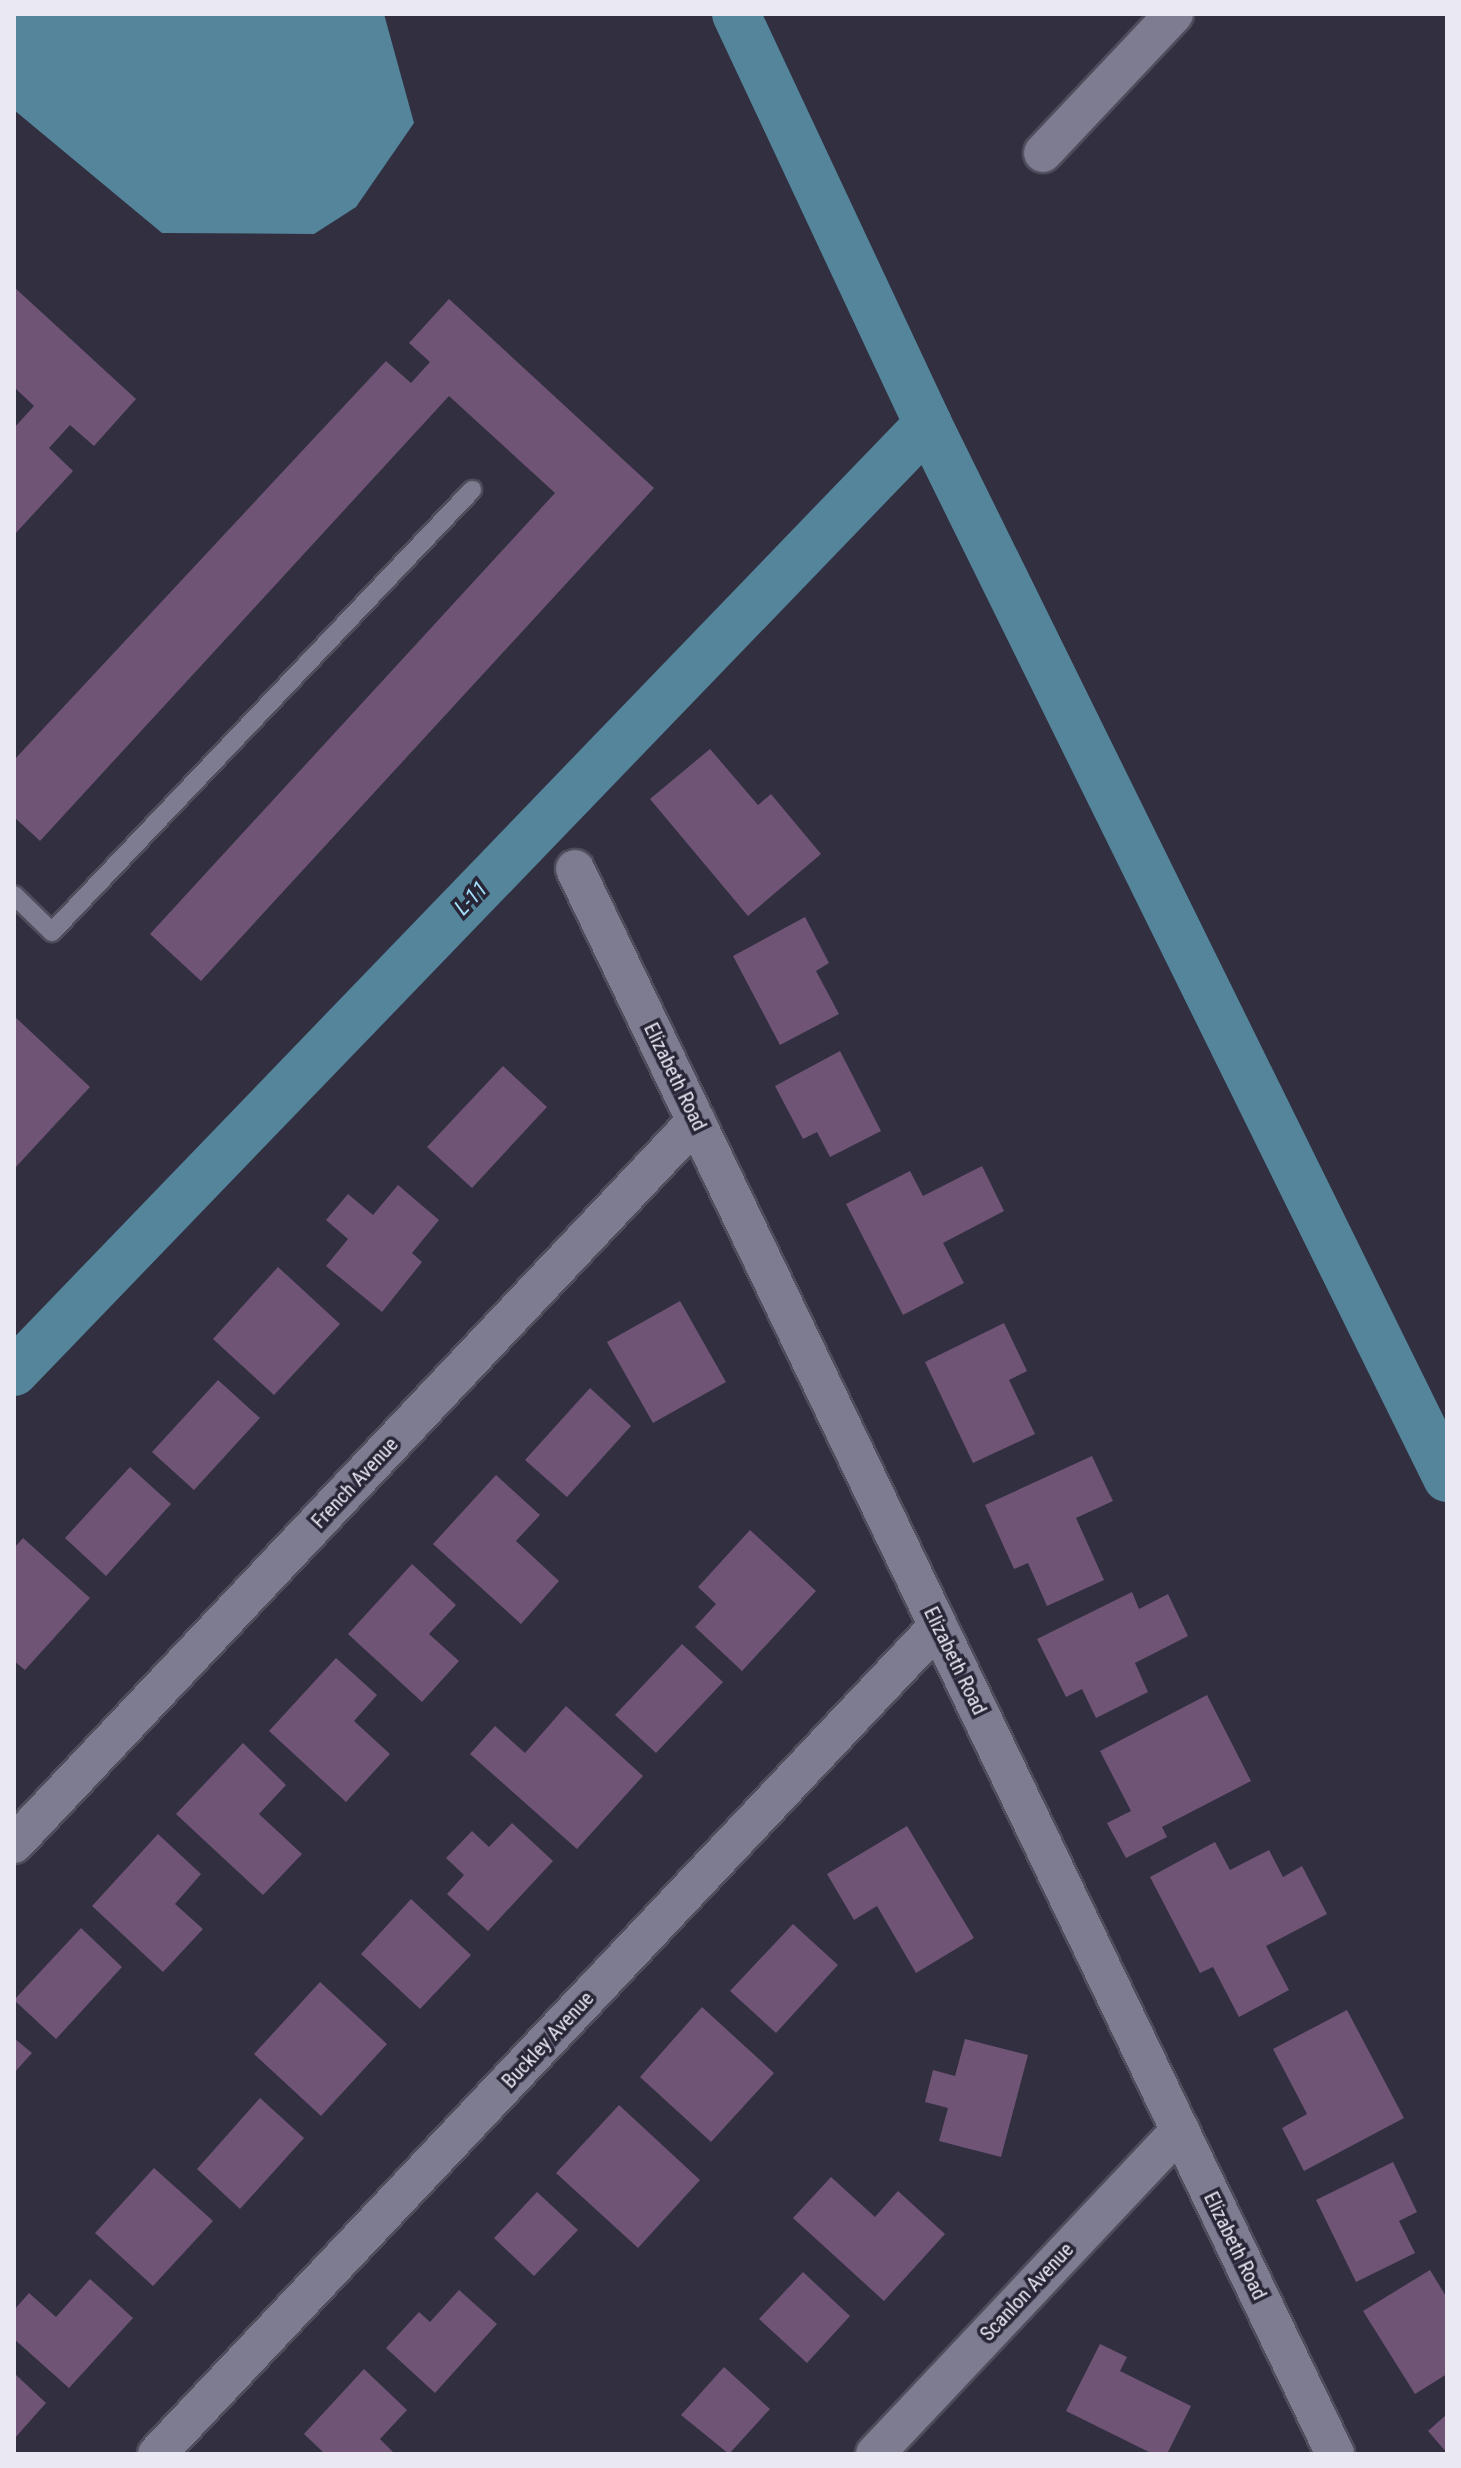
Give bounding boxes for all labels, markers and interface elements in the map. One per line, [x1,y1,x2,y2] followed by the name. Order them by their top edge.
[449,876,493,920] water label: L-11
[639,1019,711,1135] street label: Elizabeth Road
[307,1433,403,1533] street label: French Avenue
[919,1603,991,1719] street label: Elizabeth Road
[497,1987,599,2093] street label: Buckley Avenue
[1199,2188,1271,2304] street label: Elizabeth Road
[975,2238,1079,2346] street label: Scanlon Avenue

